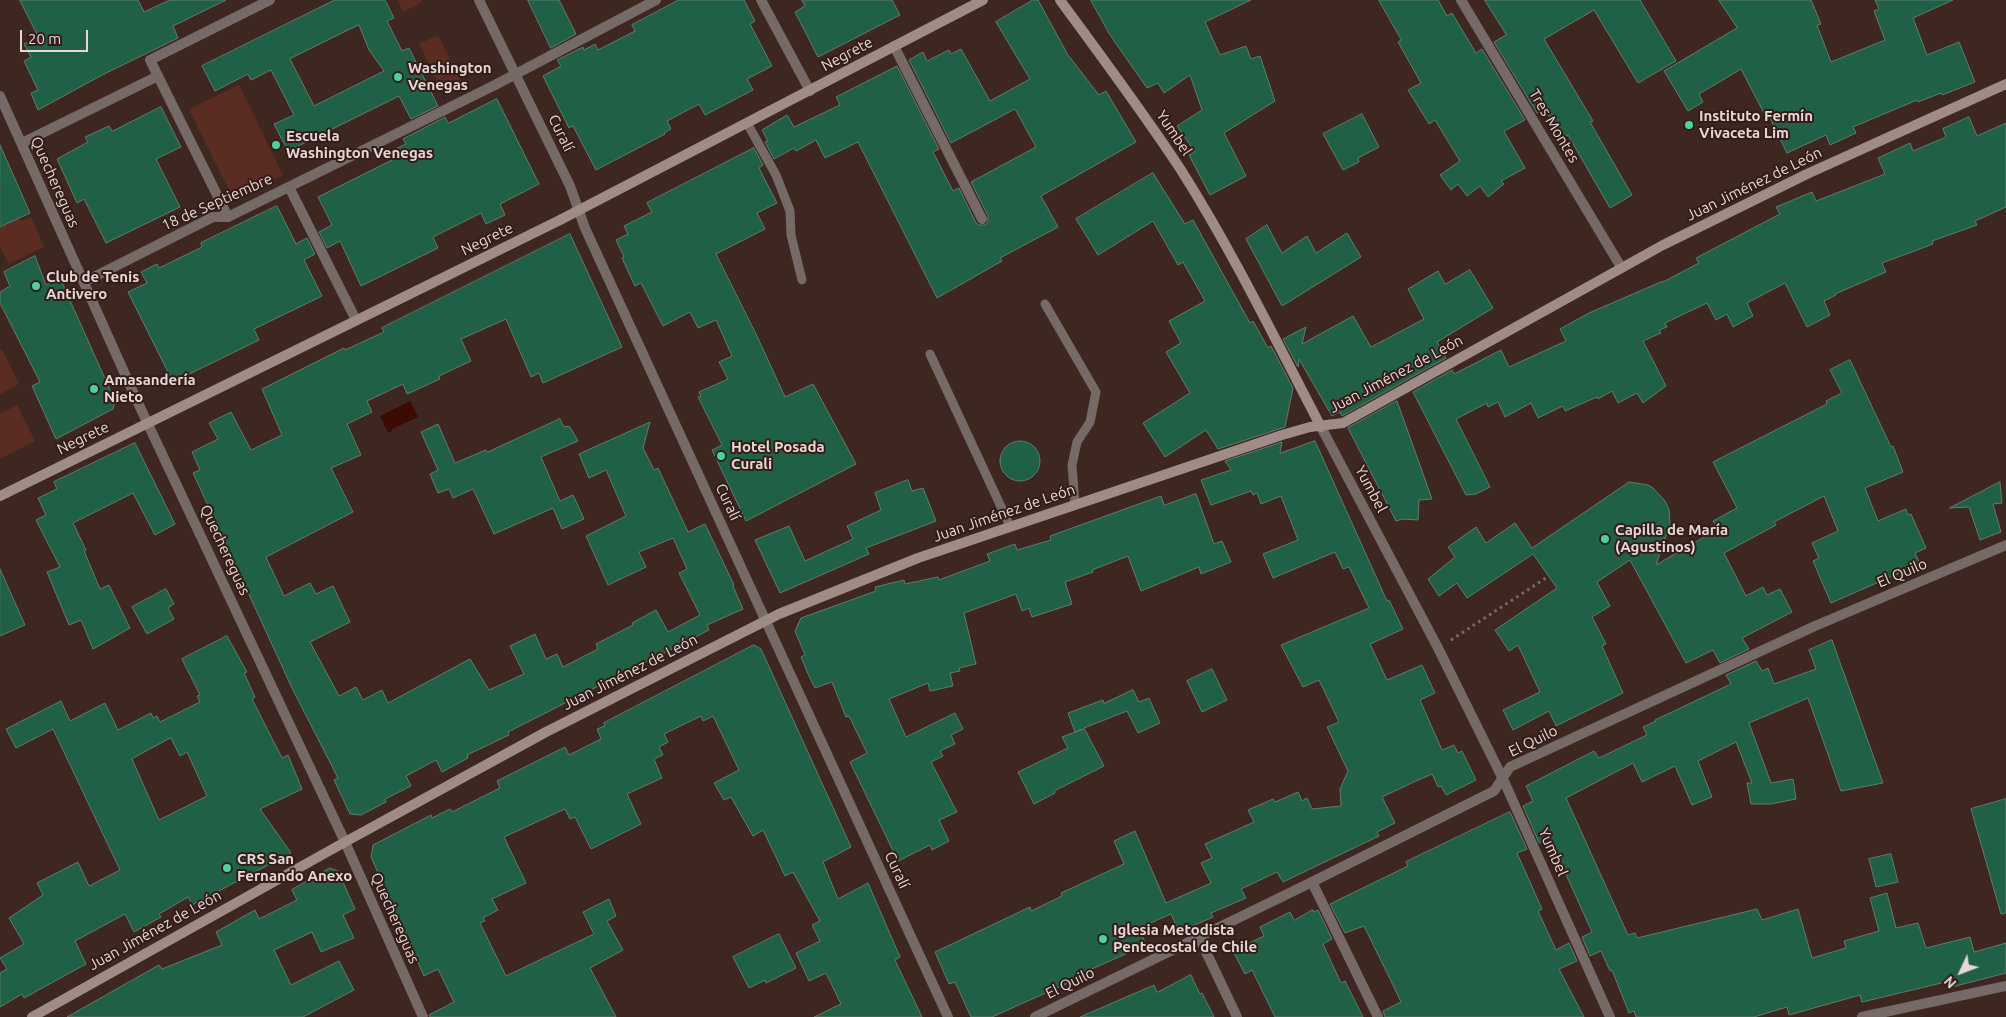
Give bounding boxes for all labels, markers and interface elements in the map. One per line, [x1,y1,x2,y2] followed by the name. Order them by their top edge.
[22,20,90,52] scale bar
[28,30,61,47] text: 20 m
[818,33,876,75] street label: Negrete
[408,59,492,94] place label: Washington Venegas
[392,71,404,83] marker: Washington Venegas
[1525,86,1583,166] street label: Tres Montes
[1152,107,1196,159] street label: Yumbel
[1699,107,1813,142] place label: Instituto Fermín Vivaceta Lim
[544,112,578,154] street label: Curalí
[1683,119,1695,131] marker: Instituto Fermín Vivaceta Lim
[286,127,433,162] place label: Escuela Washington Venegas
[27,134,83,230] street label: Quechereguas
[270,139,282,151] marker: Escuela Washington Venegas
[1683,143,1825,225] street label: Juan Jiménez de León
[159,170,275,234] street label: 18 de Septiembre
[458,219,516,259] street label: Negrete
[46,268,139,303] place label: Club de Tenis Antivero
[30,280,42,292] marker: Club de Tenis Antivero
[1326,331,1466,417] street label: Juan Jiménez de León
[104,371,196,406] place label: Amasandería Nieto
[88,383,100,395] marker: Amasandería Nieto
[54,418,112,458] street label: Negrete
[731,438,825,473] place label: Hotel Posada Curali
[715,450,727,462] marker: Hotel Posada Curali
[1351,462,1391,516] street label: Yumbel
[931,480,1077,546] street label: Juan Jiménez de León
[712,481,744,523] street label: Curalí
[196,502,254,598] street label: Quechereguas
[1615,521,1728,556] place label: Capilla de María (Agustinos)
[1599,533,1611,545] marker: Capilla de María (Agustinos)
[1874,554,1930,592] street label: El Quilo
[560,630,700,714] street label: Juan Jiménez de León
[1506,721,1560,761] street label: El Quilo
[1534,825,1572,879] street label: Yumbel
[881,849,913,891] street label: Curalí
[237,850,352,885] place label: CRS San Fernando Anexo
[221,862,233,874] marker: CRS San Fernando Anexo
[367,870,423,966] street label: Quechereguas
[86,886,224,974] street label: Juan Jiménez de León
[1113,921,1257,956] place label: Iglesia Metodista Pentecostal de Chile
[1097,933,1109,945] marker: Iglesia Metodista Pentecostal de Chile
[1936,947,1986,997] north arrow
[1043,963,1097,1003] street label: El Quilo
[1941,973,1959,992] text: N

